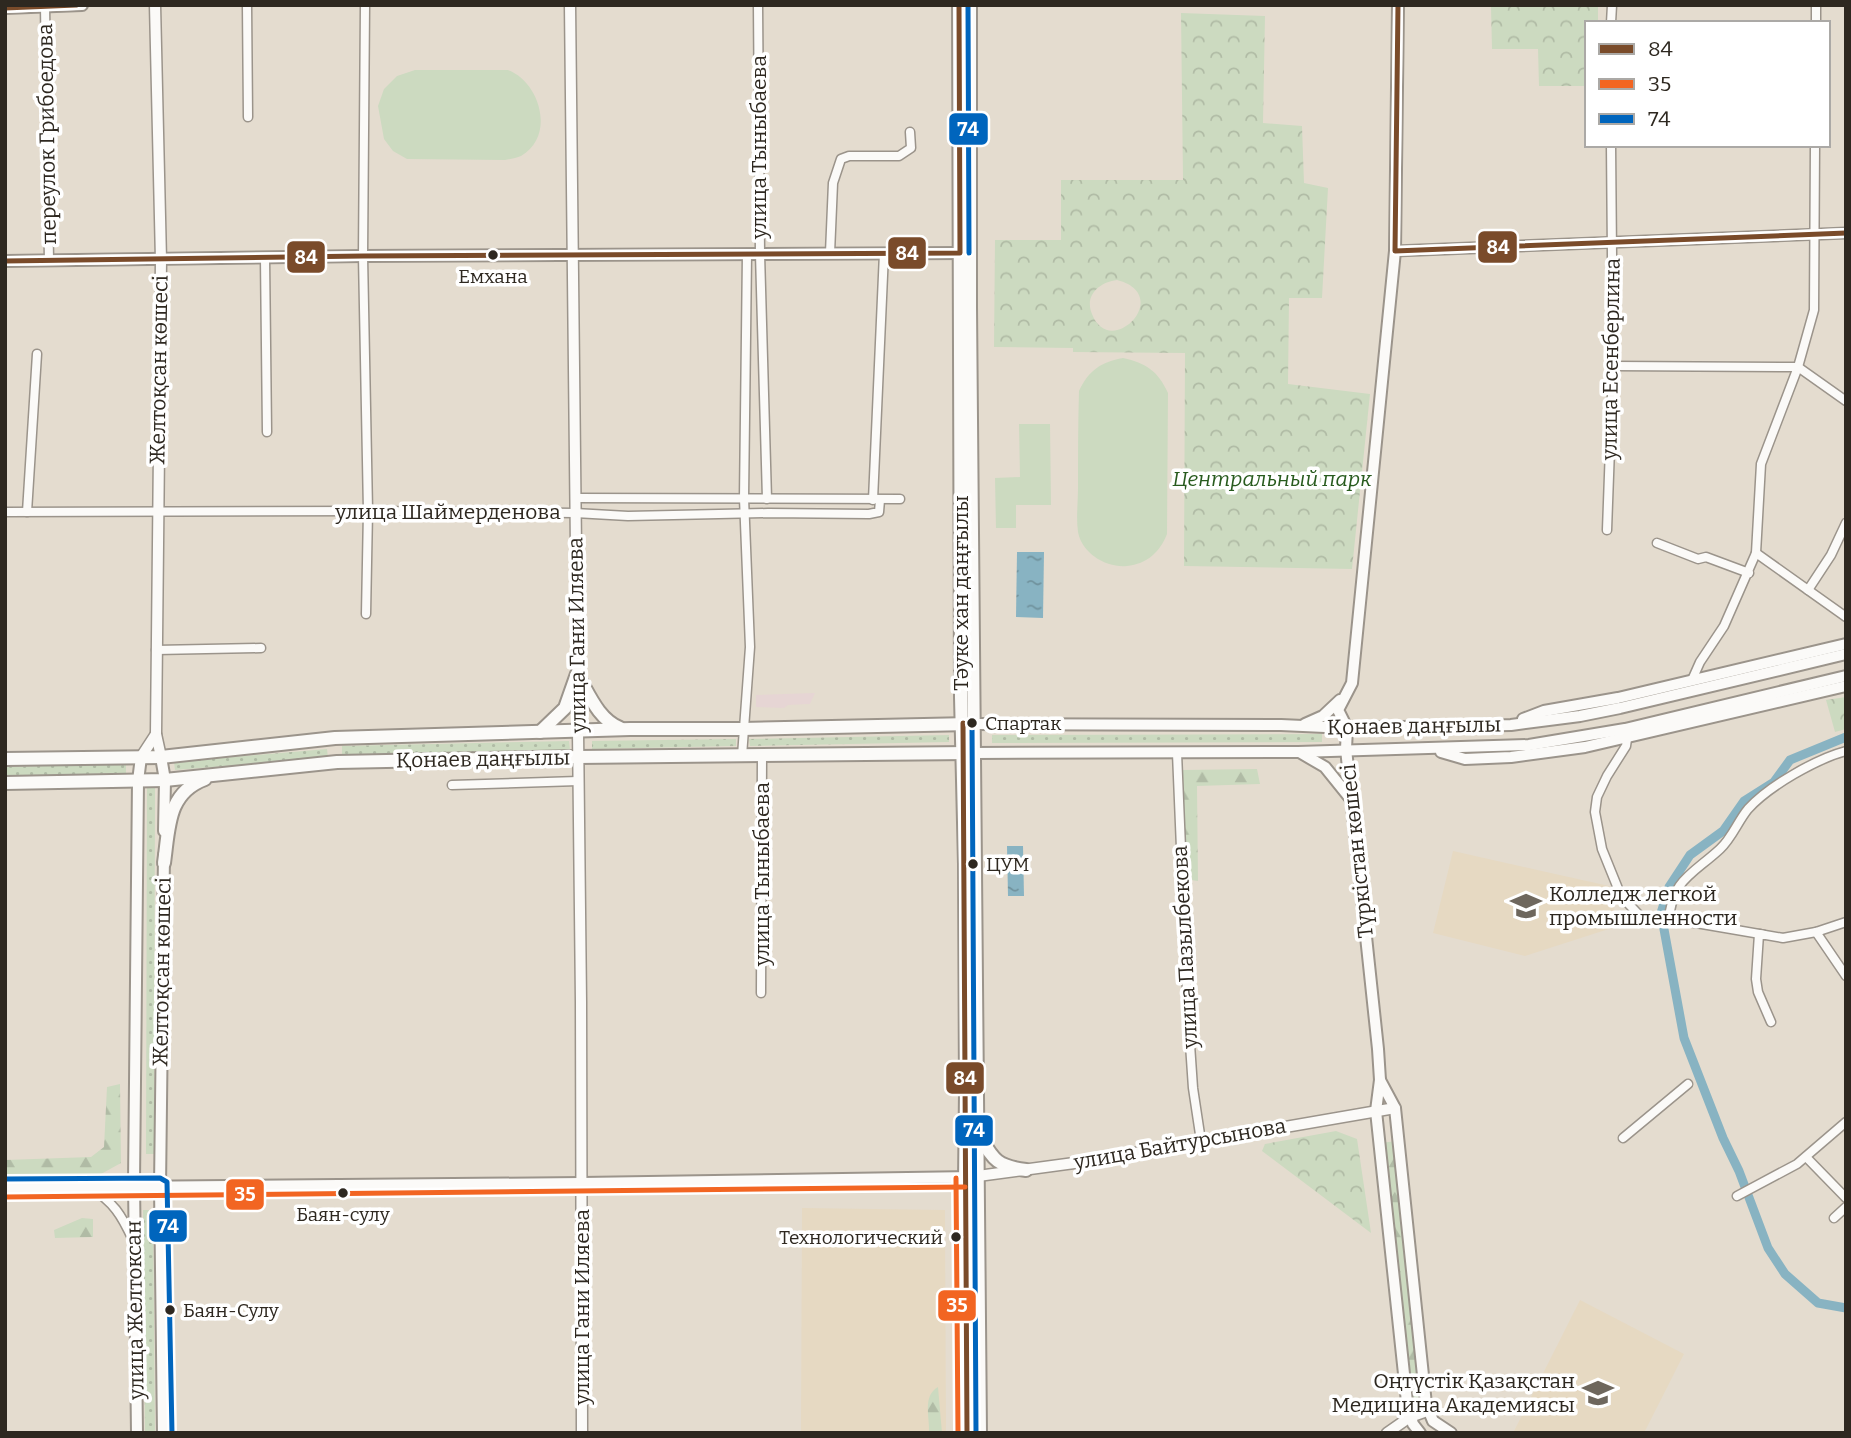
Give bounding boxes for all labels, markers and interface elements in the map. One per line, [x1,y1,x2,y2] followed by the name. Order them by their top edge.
[1585,21,1830,147] legend
[32,23,62,245] street label: переулок Грибоедова
[1648,36,1673,62] text: 84
[746,55,772,240] street label: улица Тыныбаева
[1648,71,1671,97] text: 35
[1648,106,1671,132] text: 74
[948,112,989,146] line badge: 74
[957,118,979,141] text: 74
[1477,230,1518,264] line badge: 84
[887,236,927,270] line badge: 84
[1486,236,1510,259] text: 84
[286,240,326,274] line badge: 84
[895,242,919,265] text: 84
[294,246,318,269] text: 84
[486,248,500,262] marker: Емхана
[1596,257,1626,461] street label: улица Есенберлина
[458,265,528,288] place label: Емхана
[144,275,174,465] street label: Желтоқсан көшесі
[1172,466,1372,492] park label: Центральный парк
[948,495,974,691] street label: Тәуке хан даңғылы
[334,499,561,525] street label: улица Шаймерденова
[562,536,592,734] street label: улица Гани Иляева
[1327,711,1501,741] street label: Қонаев даңғылы
[985,712,1062,735] place label: Спартак
[965,716,979,730] marker: Спартак
[396,744,570,774] street label: Қонаев даңғылы
[1335,763,1379,939] street label: Түркістан көшесі
[749,782,775,967] street label: улица Тыныбаева
[1167,844,1203,1050] street label: улица Пазылбекова
[986,853,1030,876] place label: ЦУМ
[966,857,980,871] marker: ЦУМ
[147,877,177,1067] street label: Желтоқсан көшесі
[1549,881,1737,931] place label: Колледж легкой промышленности
[1509,889,1543,923] school or university icon: Колледж легкой промышленности
[945,1061,985,1095] line badge: 84
[953,1067,977,1090] text: 84
[1071,1112,1289,1176] street label: улица Байтурсынова
[954,1114,994,1147] line badge: 74
[963,1119,985,1142] text: 74
[225,1178,265,1211] line badge: 35
[234,1183,256,1206] text: 35
[336,1186,350,1200] marker: Баян-сулу
[296,1203,391,1226] place label: Баян-сулу
[569,1208,595,1406] street label: улица Гани Иляева
[148,1209,188,1243] line badge: 74
[157,1215,179,1238] text: 74
[120,1220,150,1401] street label: улица Желтоксан
[779,1226,943,1249] place label: Технологический
[949,1230,963,1244] marker: Технологический
[937,1289,977,1322] line badge: 35
[946,1294,968,1317] text: 35
[183,1299,280,1322] place label: Баян-Сулу
[163,1303,177,1317] marker: Баян-Сулу
[1331,1368,1575,1418] place label: Оңтүстік Қазақстан Медицина Академиясы
[1581,1376,1615,1410] school or university icon: Оңтүстік Қазақстан Медицина Академиясы

